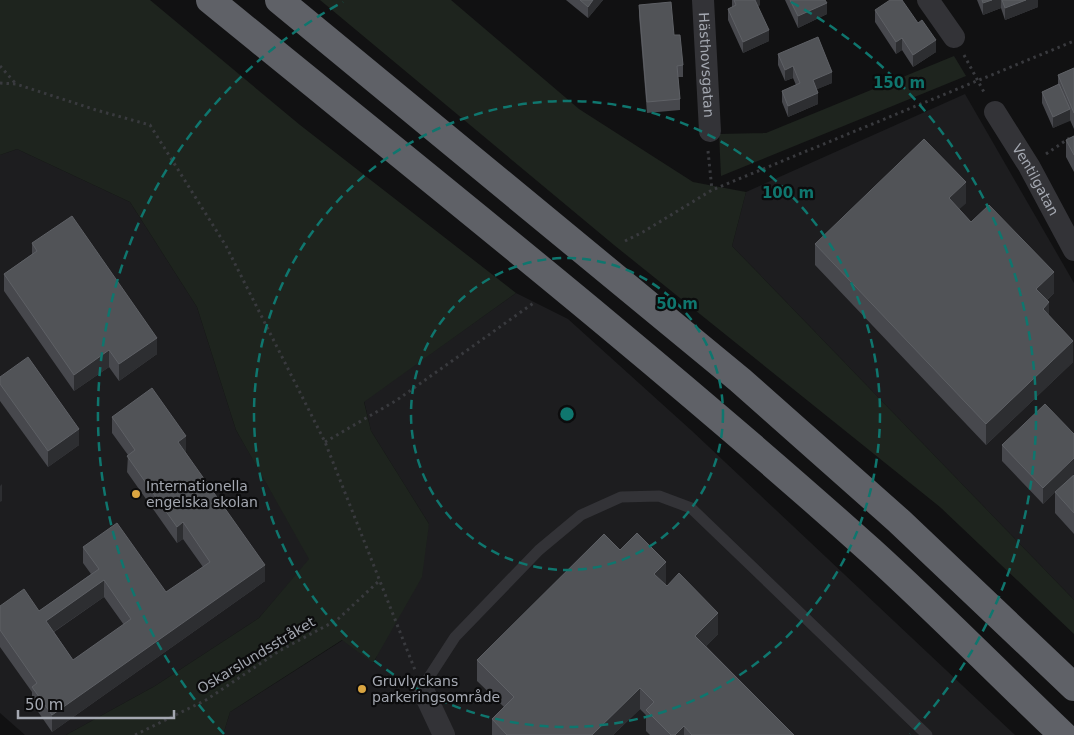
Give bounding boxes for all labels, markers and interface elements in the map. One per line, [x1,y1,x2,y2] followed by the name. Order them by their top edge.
[696,12,717,118] street label: Hästhovsgatan
[873,74,925,92] text: 150 m
[1009,141,1062,218] street label: Ventilgatan
[762,184,814,202] text: 100 m
[656,295,698,313] text: 50 m
[558,405,576,423] centre of rings
[146,478,258,510] place label: Internationella engelska skolan
[130,488,142,500] marker: Internationella engelska skolan
[194,613,318,696] street label: Oskarslundsstråket
[372,673,500,705] place label: Gruvlyckans parkeringsområde
[356,683,368,695] marker: Gruvlyckans parkeringsområde
[18,688,174,720] scale bar
[25,696,63,714] text: 50 m

